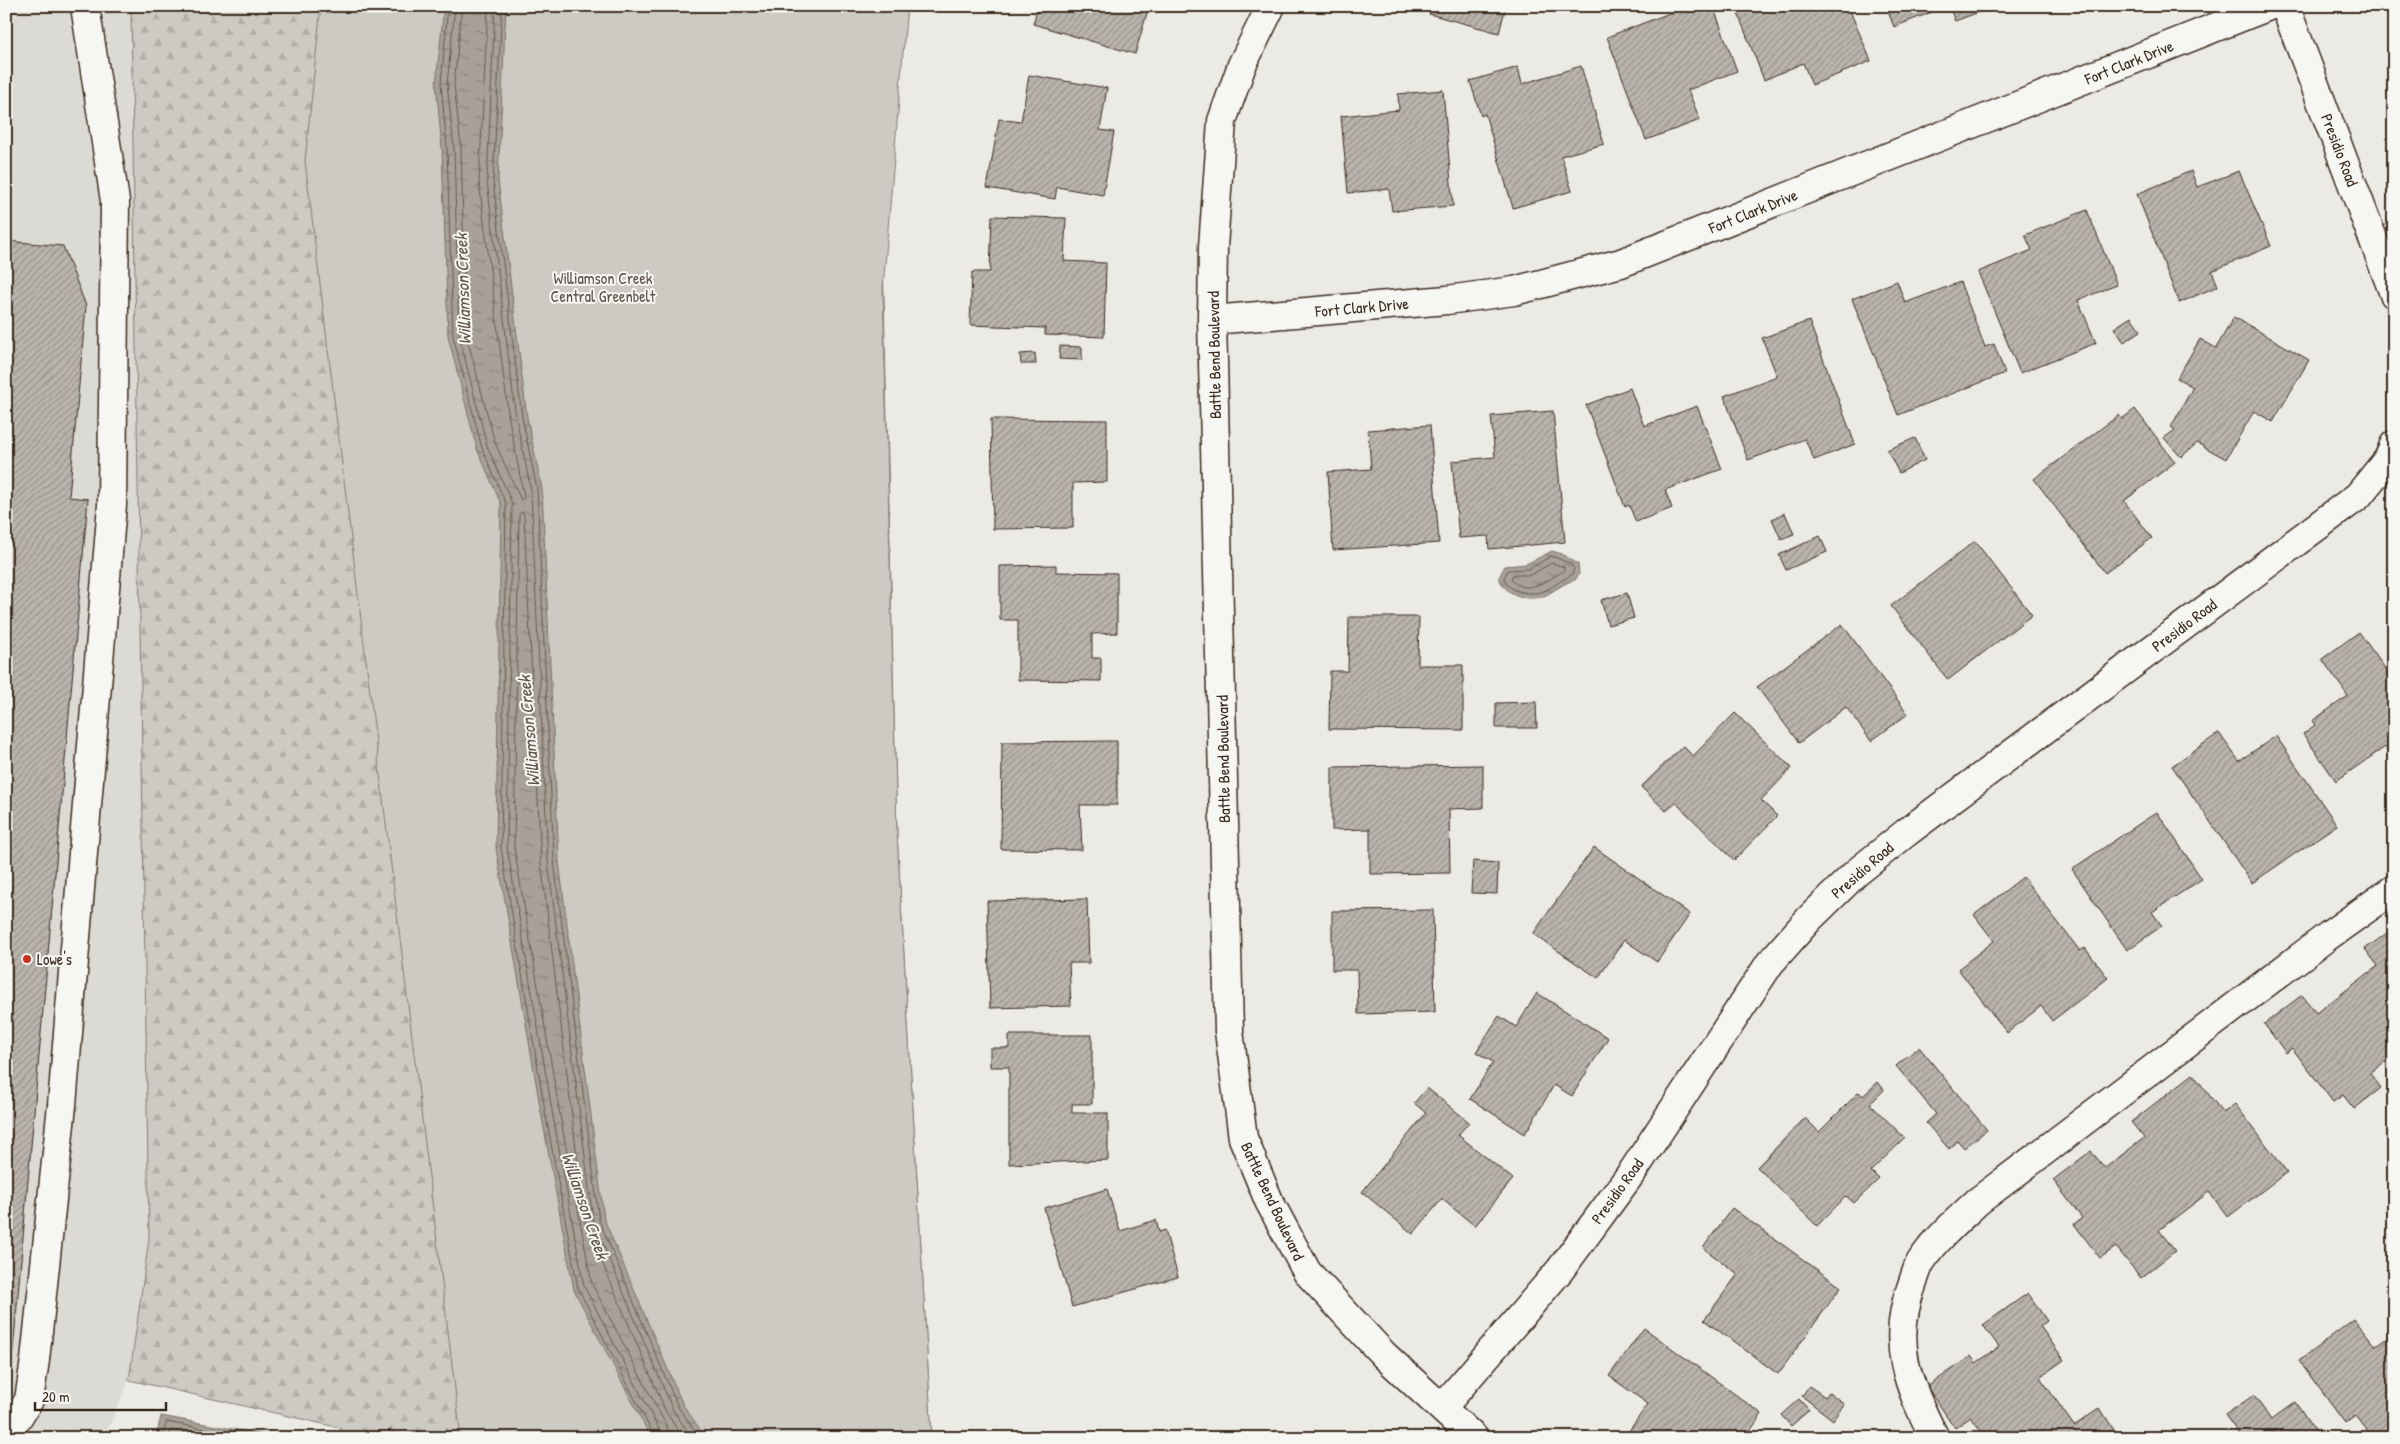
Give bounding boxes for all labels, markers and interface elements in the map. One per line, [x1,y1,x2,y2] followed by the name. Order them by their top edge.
[2081,34,2177,90] street label: Fort Clark Drive
[2316,111,2364,189] street label: Presidio Road
[1705,183,1801,239] street label: Fort Clark Drive
[448,231,477,345] water label: Williamson Creek
[551,267,656,307] park label: Williamson Creek Central Greenbelt
[1202,291,1226,419] street label: Battle Bend Boulevard
[1313,292,1410,322] street label: Fort Clark Drive
[2147,593,2221,657] street label: Presidio Road
[511,673,546,788] water label: Williamson Creek
[1211,695,1235,823] street label: Battle Bend Boulevard
[1826,837,1898,903] street label: Presidio Road
[37,948,72,970] place label: Lowe's
[21,953,33,965] marker: Lowe's
[1236,1138,1310,1264] street label: Battle Bend Boulevard
[556,1149,616,1264] water label: Williamson Creek
[1586,1154,1648,1228] street label: Presidio Road
[35,1379,166,1411] scale bar
[42,1386,69,1407] text: 20 m

